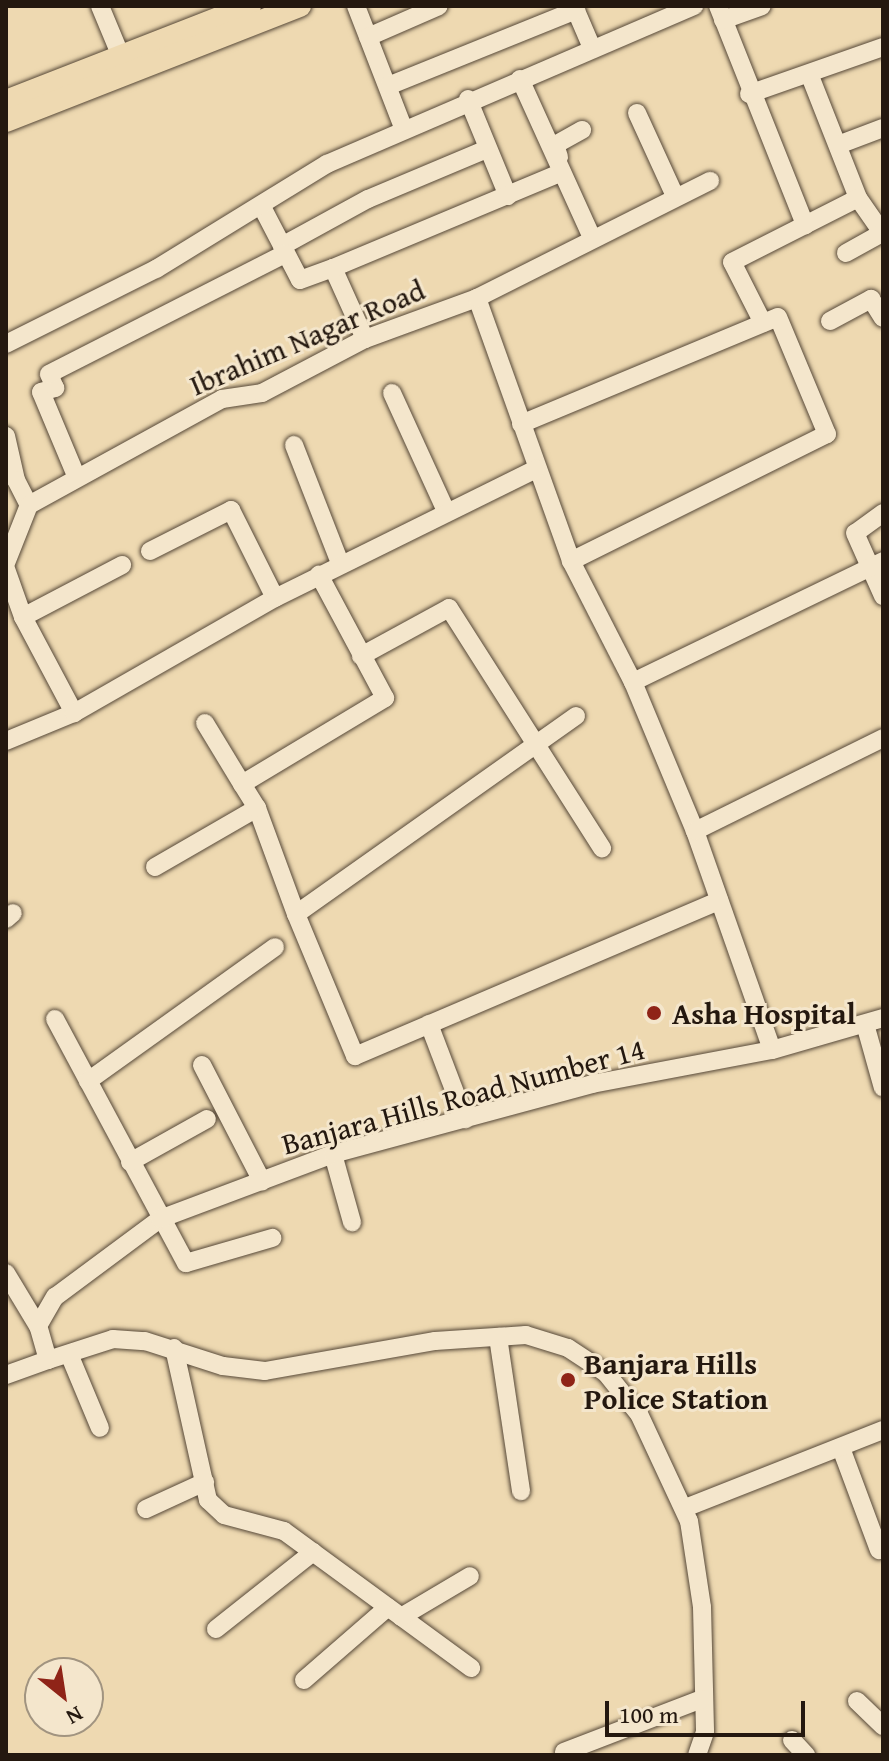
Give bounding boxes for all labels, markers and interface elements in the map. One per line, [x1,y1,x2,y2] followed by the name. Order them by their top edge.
[184,271,430,403] street label: Ibrahim Nagar Road
[672,995,856,1031] place label: Asha Hospital
[643,1002,665,1024] marker: Asha Hospital
[278,1030,648,1162] street label: Banjara Hills Road Number 14
[584,1345,768,1416] place label: Banjara Hills Police Station
[559,1371,577,1389] marker: Banjara Hills Police Station
[24,1657,104,1737] north arrow
[609,1685,809,1735] scale bar
[619,1697,679,1732] text: 100 m
[61,1699,89,1734] text: N

